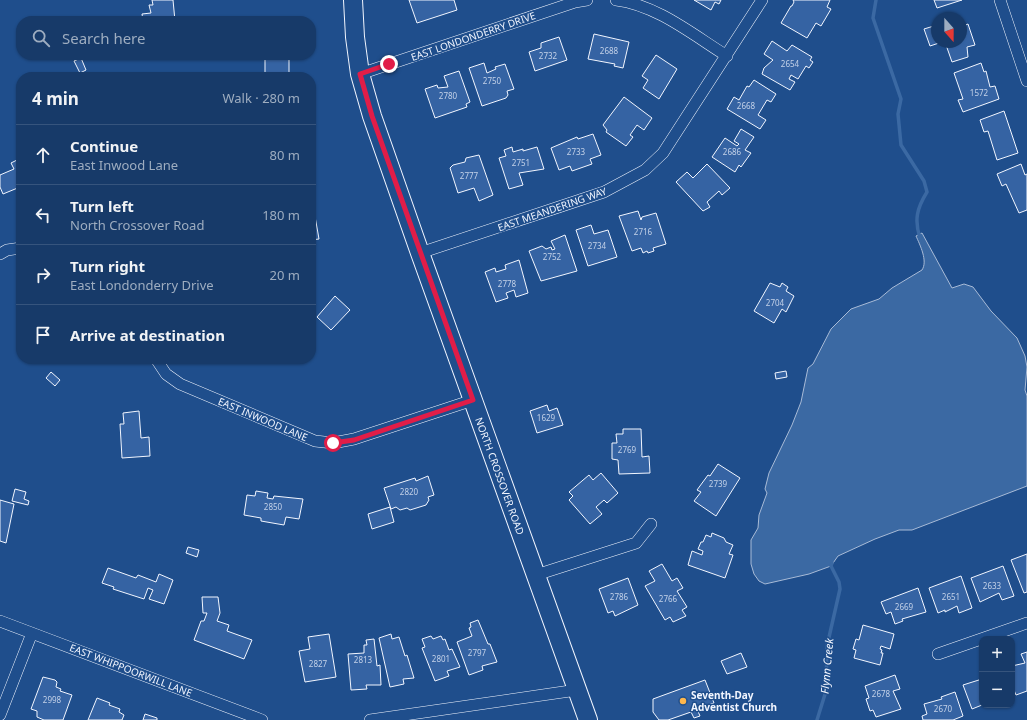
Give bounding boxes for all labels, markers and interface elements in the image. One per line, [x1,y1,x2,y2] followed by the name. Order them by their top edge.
[409,8,537,64] street label: EAST LONDONDERRY DRIVE
[931,12,967,48] north arrow
[16,16,316,60] search box
[30,27,52,49] icon: search
[62,28,145,48] text: Search here
[600,45,619,56] house number: 2688
[539,50,558,61] house number: 2732
[380,55,398,73] route end
[781,58,800,69] house number: 2654
[483,75,502,86] house number: 2750
[32,87,79,110] text: 4 min
[970,87,989,98] house number: 1572
[222,89,300,107] text: Walk · 280 m
[439,90,458,101] house number: 2780
[737,100,756,111] house number: 2668
[70,136,138,156] text: Continue
[32,144,54,166] icon: ahead
[270,146,300,164] text: 80 m
[567,146,586,157] house number: 2733
[723,146,742,157] house number: 2686
[70,156,178,174] text: East Inwood Lane
[512,157,530,168] house number: 2751
[460,170,479,181] house number: 2777
[496,184,609,234] street label: EAST MEANDERING WAY
[70,196,134,216] text: Turn left
[32,204,54,226] icon: left
[262,206,300,224] text: 180 m
[70,216,204,234] text: North Crossover Road
[634,226,653,237] house number: 2716
[588,240,607,251] house number: 2734
[543,251,562,262] house number: 2752
[70,256,145,276] text: Turn right
[32,264,54,286] icon: right
[270,266,300,284] text: 20 m
[70,276,214,294] text: East Londonderry Drive
[498,278,517,289] house number: 2778
[766,297,785,308] house number: 2704
[32,324,54,346] icon: arrive
[70,325,225,345] text: Arrive at destination
[216,394,310,444] street label: EAST INWOOD LANE
[537,412,556,423] house number: 1629
[472,415,528,537] street label: NORTH CROSSOVER ROAD
[324,434,342,452] route start
[618,444,637,455] house number: 2769
[709,478,728,489] house number: 2739
[400,486,419,497] house number: 2820
[264,501,283,512] house number: 2850
[983,580,1002,591] house number: 2633
[610,591,629,602] house number: 2786
[942,591,960,602] house number: 2651
[659,593,678,604] house number: 2766
[895,601,914,612] house number: 2669
[979,636,1015,708] map controls
[979,636,1015,672] button: +
[817,637,836,694] water label: Flynn Creek
[68,640,194,700] street label: EAST WHIPPOORWILL LANE
[468,647,487,658] house number: 2797
[432,653,450,664] house number: 2801
[354,654,373,665] house number: 2813
[309,658,328,669] house number: 2827
[979,672,1015,708] button: −
[691,688,777,714] place label: Seventh-Day Adventist Church
[872,688,891,699] house number: 2678
[43,694,62,705] house number: 2998
[678,696,688,706] marker: Seventh-Day Adventist Church
[934,703,953,714] house number: 2670

